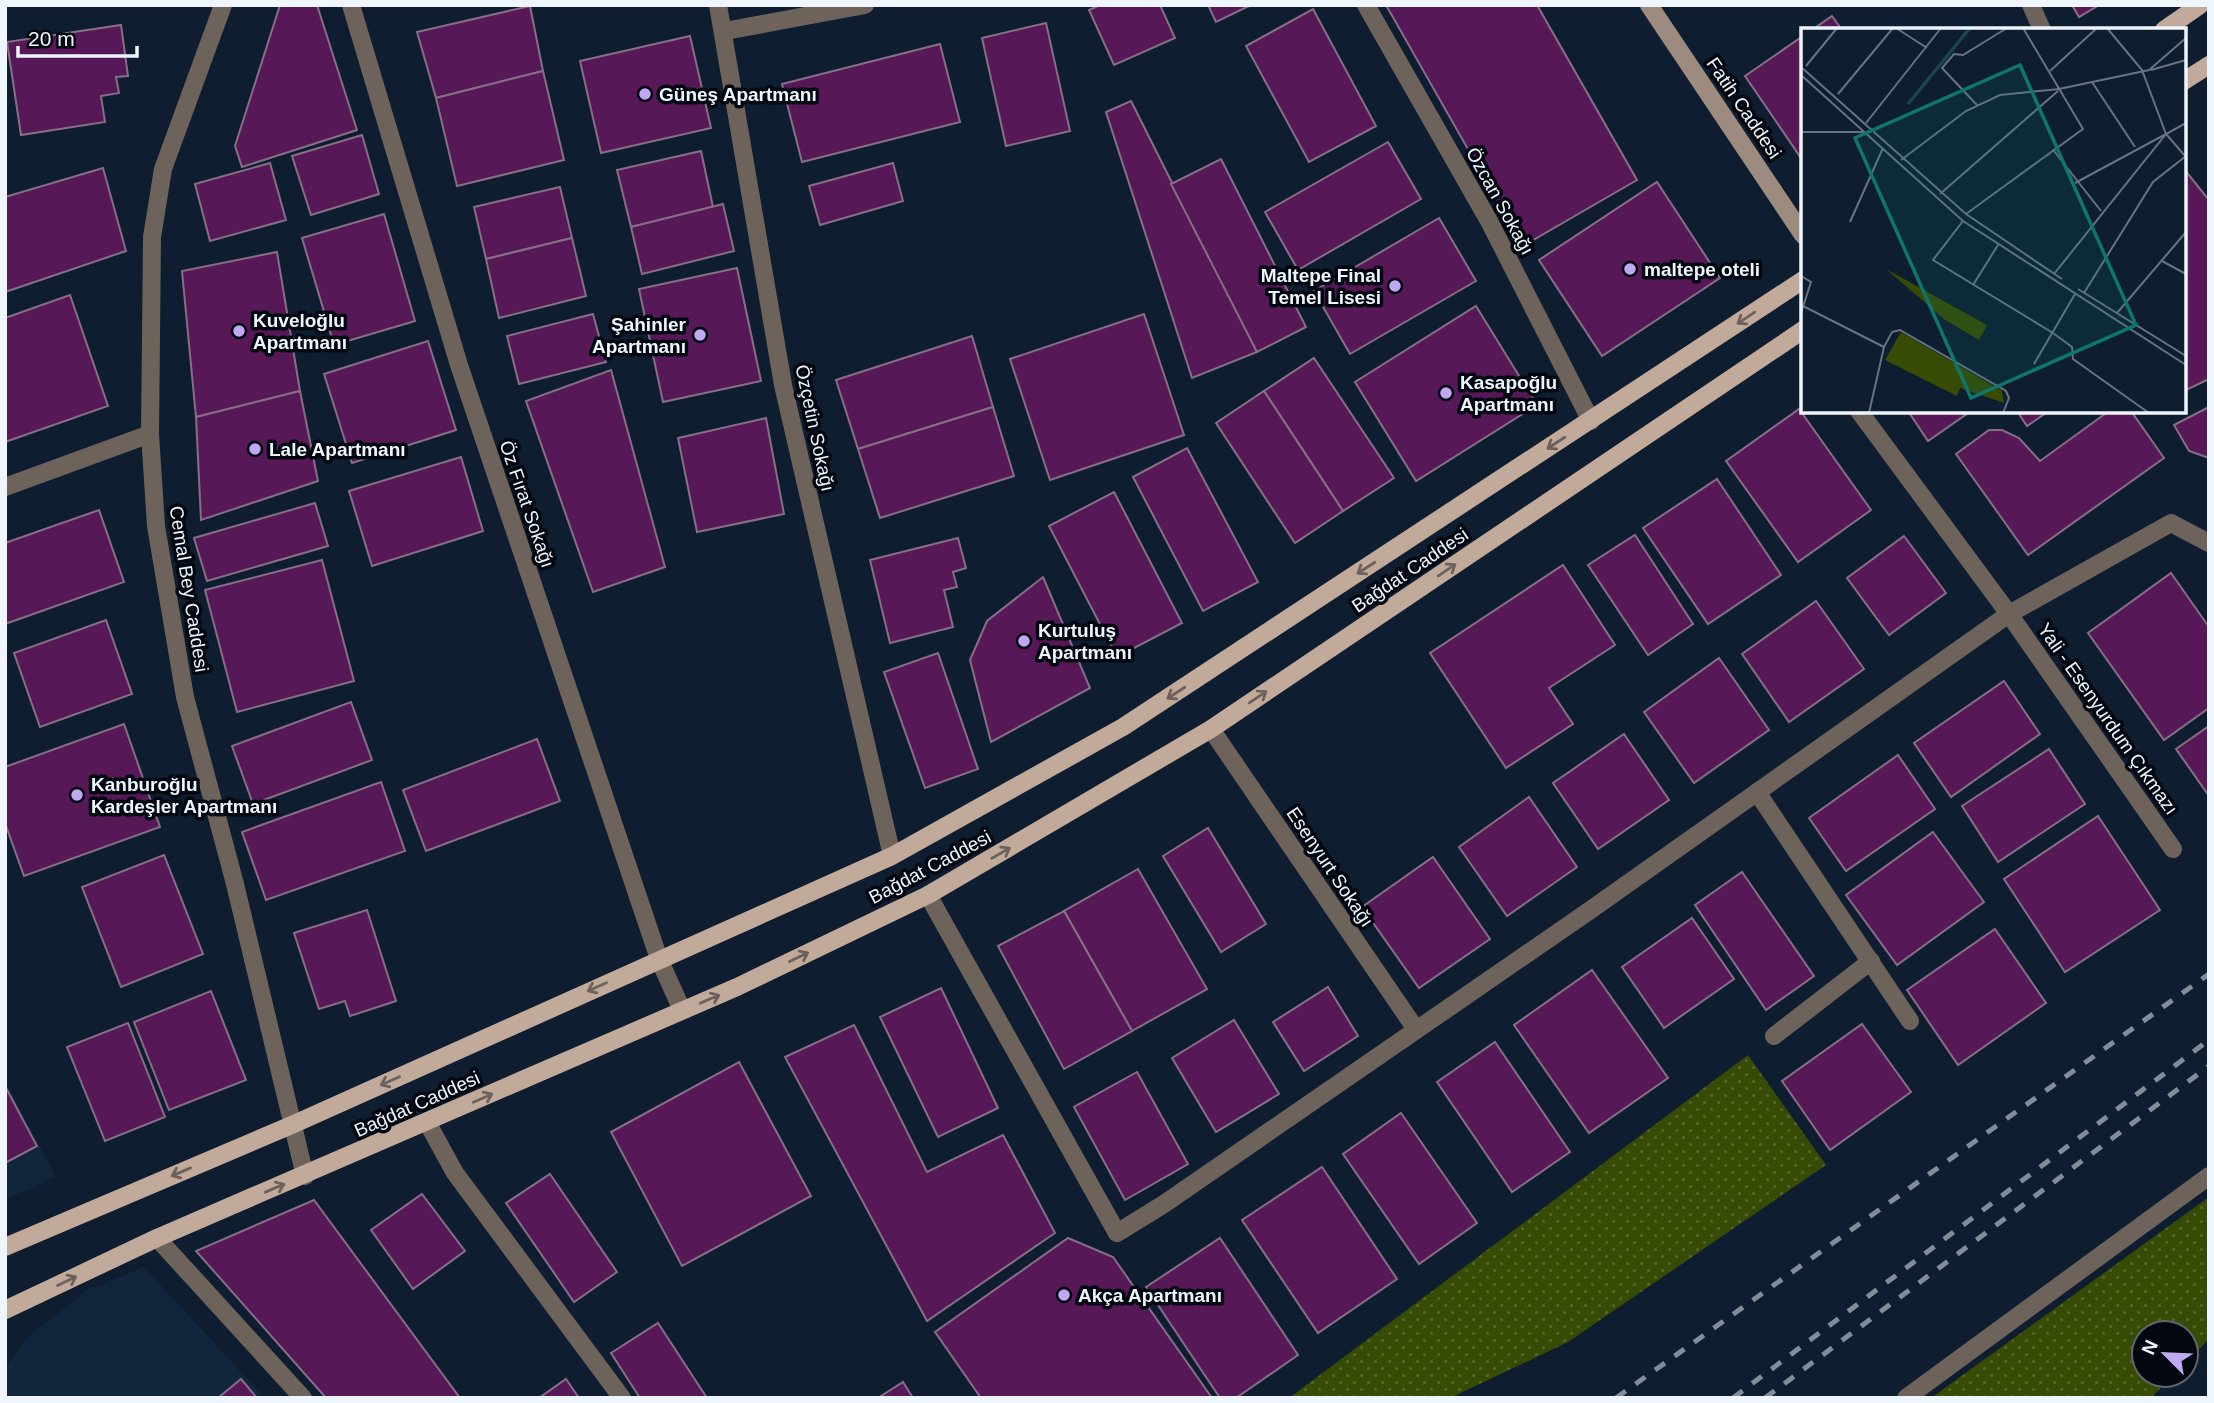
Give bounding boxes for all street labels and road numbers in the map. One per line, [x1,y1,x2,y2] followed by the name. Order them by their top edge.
[1703,54,1785,162] street label: Fatih Caddesi
[1462,144,1538,258] street label: Özcan Sokağı
[791,363,839,493] street label: Özçetin Sokağı
[495,438,559,570] street label: Öz Fırat Sokağı
[165,504,213,674] street label: Cemal Bey Caddesi
[1348,523,1472,617] street label: Bağdat Caddesi
[2034,619,2182,819] street label: Yali - Esenyurdum Çıkmazı
[1282,803,1378,931] street label: Esenyurt Sokağı
[865,826,995,908] street label: Bağdat Caddesi
[351,1067,483,1141] street label: Bağdat Caddesi

